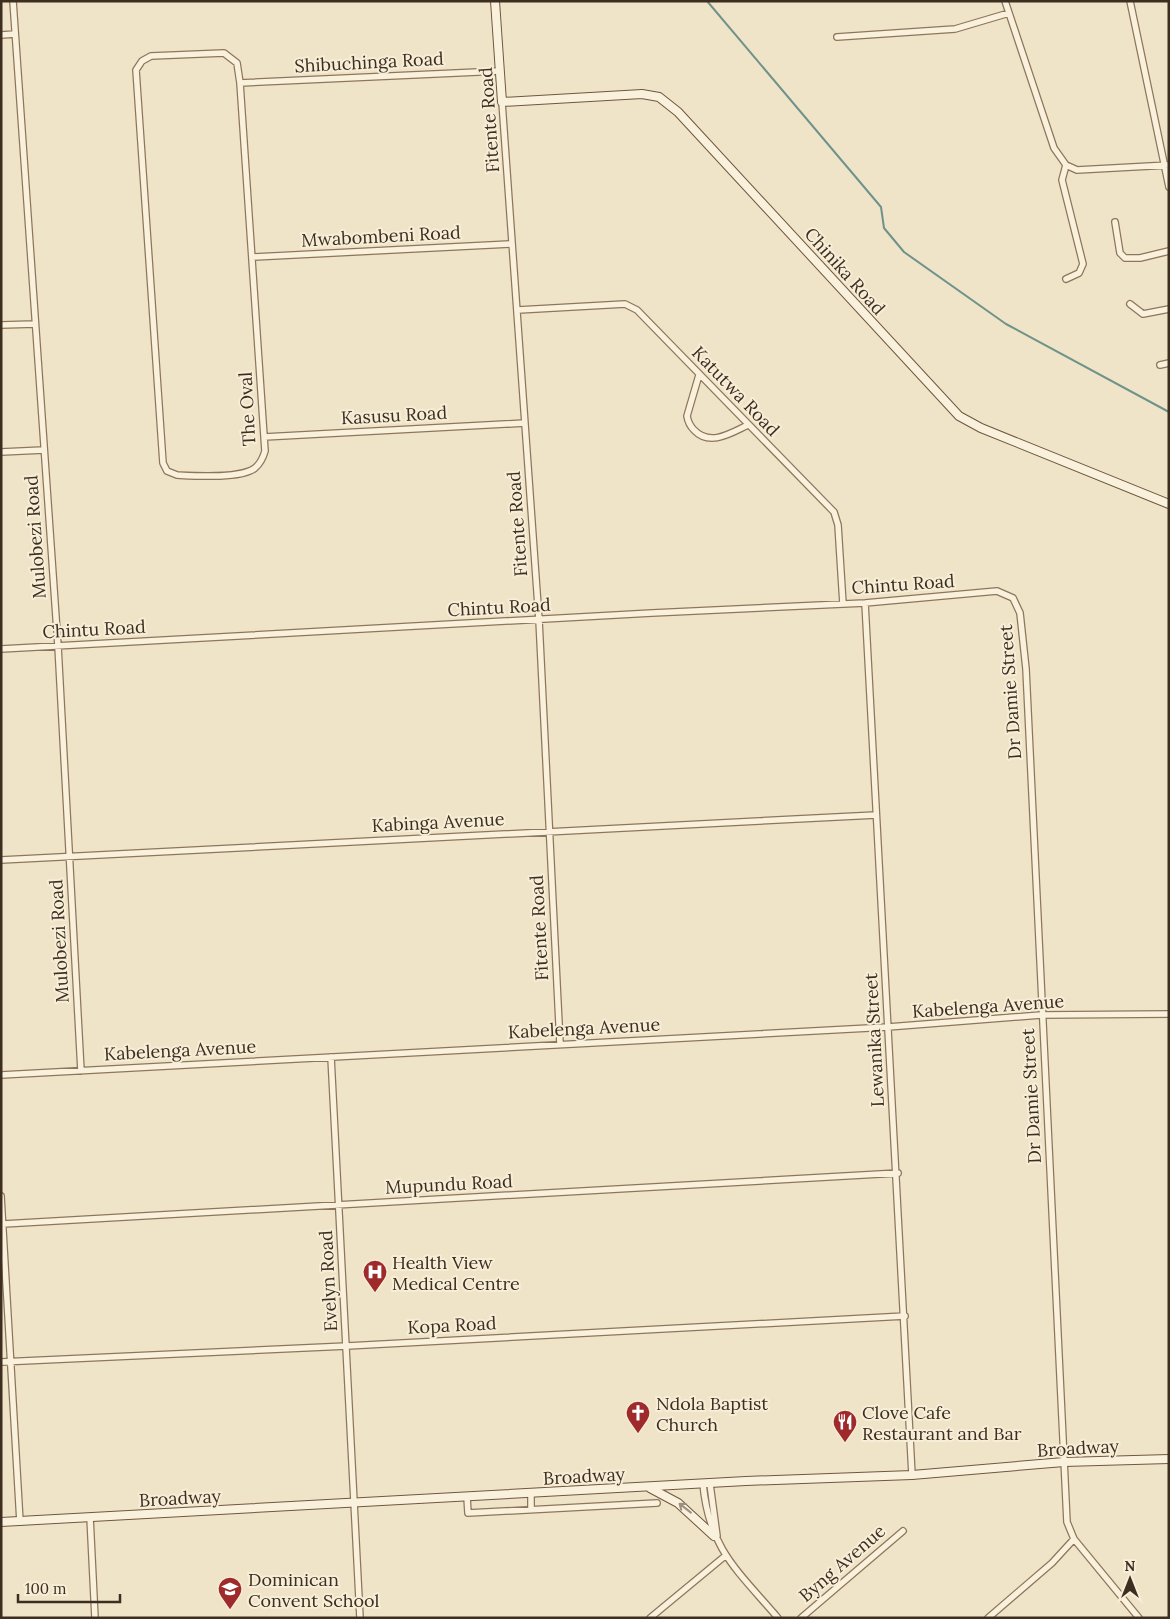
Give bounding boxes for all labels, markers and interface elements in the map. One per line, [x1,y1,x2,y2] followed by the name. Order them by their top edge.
[294,47,444,77] street label: Shibuchinga Road
[474,66,504,174] street label: Fitente Road
[301,220,462,252] street label: Mwabombeni Road
[800,222,890,320] street label: Chinika Road
[687,341,785,441] street label: Katutwa Road
[234,371,260,447] street label: The Oval
[340,401,448,429] street label: Kasusu Road
[502,470,532,578] street label: Fitente Road
[19,474,51,599] street label: Mulobezi Road
[851,569,956,599] street label: Chintu Road
[447,593,551,621] street label: Chintu Road
[42,615,146,643] street label: Chintu Road
[994,624,1026,760] street label: Dr Damie Street
[371,807,505,837] street label: Kabinga Avenue
[525,874,553,981] street label: Fitente Road
[44,878,74,1003] street label: Mulobezi Road
[859,972,889,1108] street label: Lewanika Street
[911,989,1065,1023] street label: Kabelenga Avenue
[507,1013,661,1043] street label: Kabelenga Avenue
[1016,1028,1046,1164] street label: Dr Damie Street
[103,1035,257,1065] street label: Kabelenga Avenue
[385,1169,514,1199] street label: Mupundu Road
[314,1229,342,1332] street label: Evelyn Road
[392,1251,520,1295] place label: Health View Medical Centre
[362,1259,388,1293] hospital icon: Health View Medical Centre
[407,1311,497,1339] street label: Kopa Road
[656,1392,768,1436] place label: Ndola Baptist Church
[625,1400,651,1434] church icon: Ndola Baptist Church
[862,1401,1022,1445] place label: Clove Cafe Restaurant and Bar
[832,1409,858,1443] restaurant icon: Clove Cafe Restaurant and Bar
[1036,1434,1120,1462] street label: Broadway
[542,1462,626,1490] street label: Broadway
[138,1484,222,1512] street label: Broadway
[678,1503,692,1513] one-way arrow
[794,1519,890,1607] street label: Byng Avenue
[1105,1554,1155,1604] north arrow
[1125,1557,1136,1575] text: N
[248,1568,380,1612] place label: Dominican Convent School
[18,1572,120,1604] scale bar
[217,1576,243,1610] school or university icon: Dominican Convent School
[25,1579,66,1598] text: 100 m

